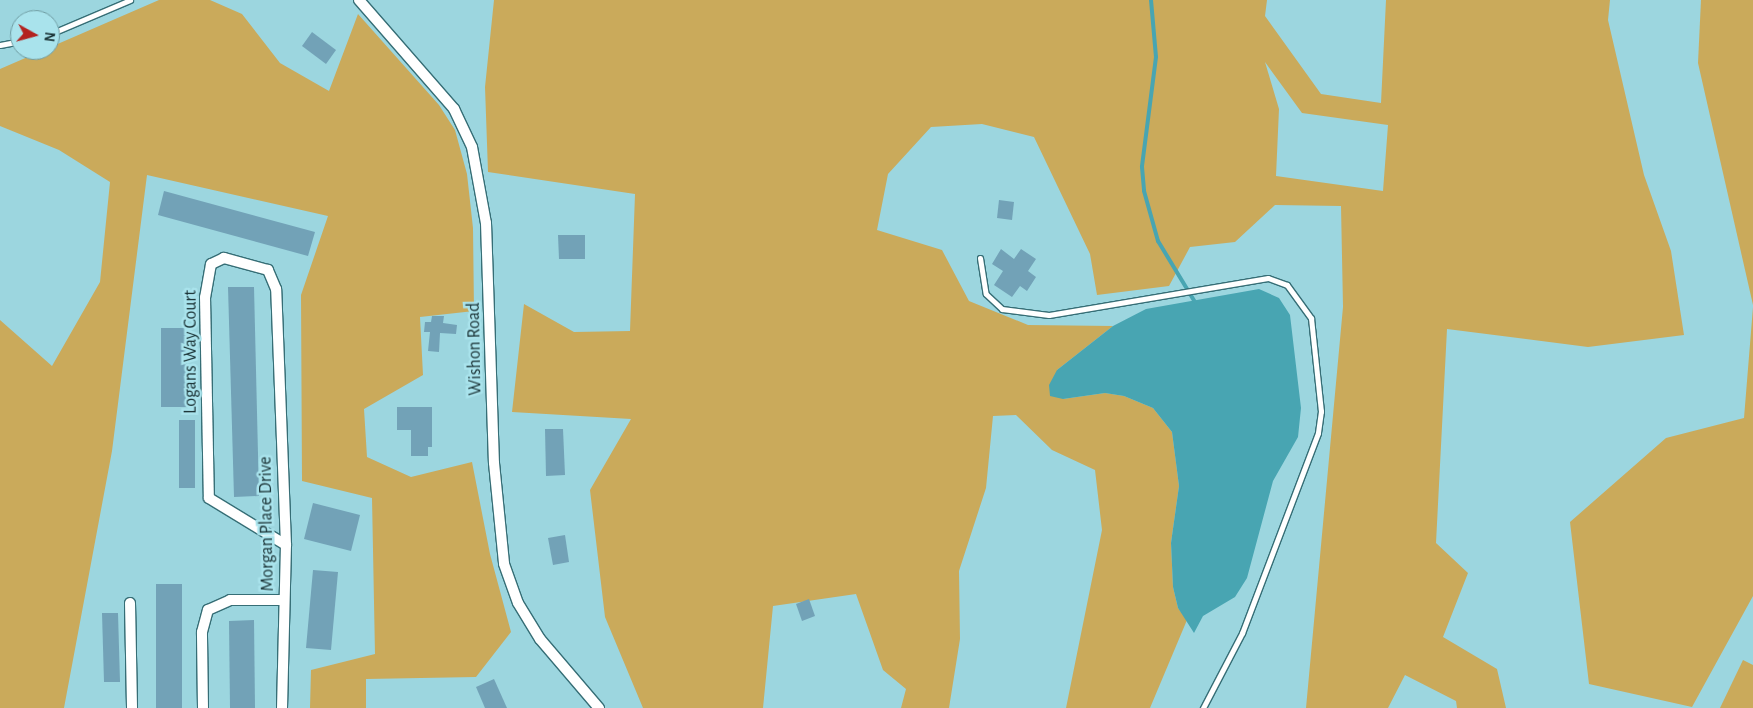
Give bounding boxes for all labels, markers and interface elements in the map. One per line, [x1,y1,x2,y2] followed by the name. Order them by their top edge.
[10,10,60,60] north arrow
[41,31,56,42] text: N
[180,290,202,414] street label: Logans Way Court
[463,302,487,396] street label: Wishon Road
[255,456,279,592] street label: Morgan Place Drive

